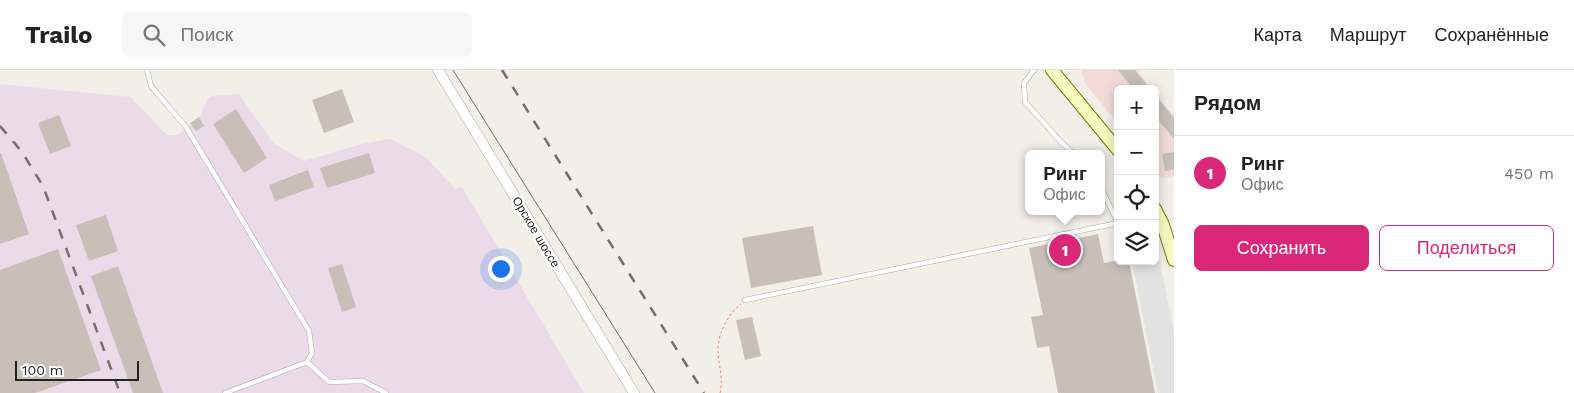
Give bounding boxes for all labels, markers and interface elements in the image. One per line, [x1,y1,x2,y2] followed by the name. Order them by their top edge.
[122,12,472,57] search box
[25,21,92,49] text: Trailo
[140,21,168,49] icon: search
[180,23,233,46] text: Поиск
[1254,24,1302,45] text: Карта
[1330,24,1406,45] text: Маршрут
[1434,24,1549,45] text: Сохранённые
[1114,85,1159,265] map controls
[1114,85,1159,130] button: +
[1194,90,1261,115] text: Рядом
[1114,130,1159,175] button: −
[1025,150,1105,215] popup
[1241,152,1285,175] text: Ринг
[1043,162,1087,185] text: Ринг
[1207,164,1213,183] text: 1
[1504,164,1554,183] text: 450 m
[1114,175,1159,220] button: locate
[1241,175,1284,194] text: Офис
[1043,185,1086,204] text: Офис
[509,194,563,270] street label: Орское шоссе
[1114,220,1159,265] button: layers
[1194,225,1369,271] button: Сохранить
[1379,225,1554,271] button: Поделиться
[1049,231,1081,269] pin: 1
[488,256,514,282] your location
[15,358,139,381] scale bar
[22,362,63,378] text: 100 m

